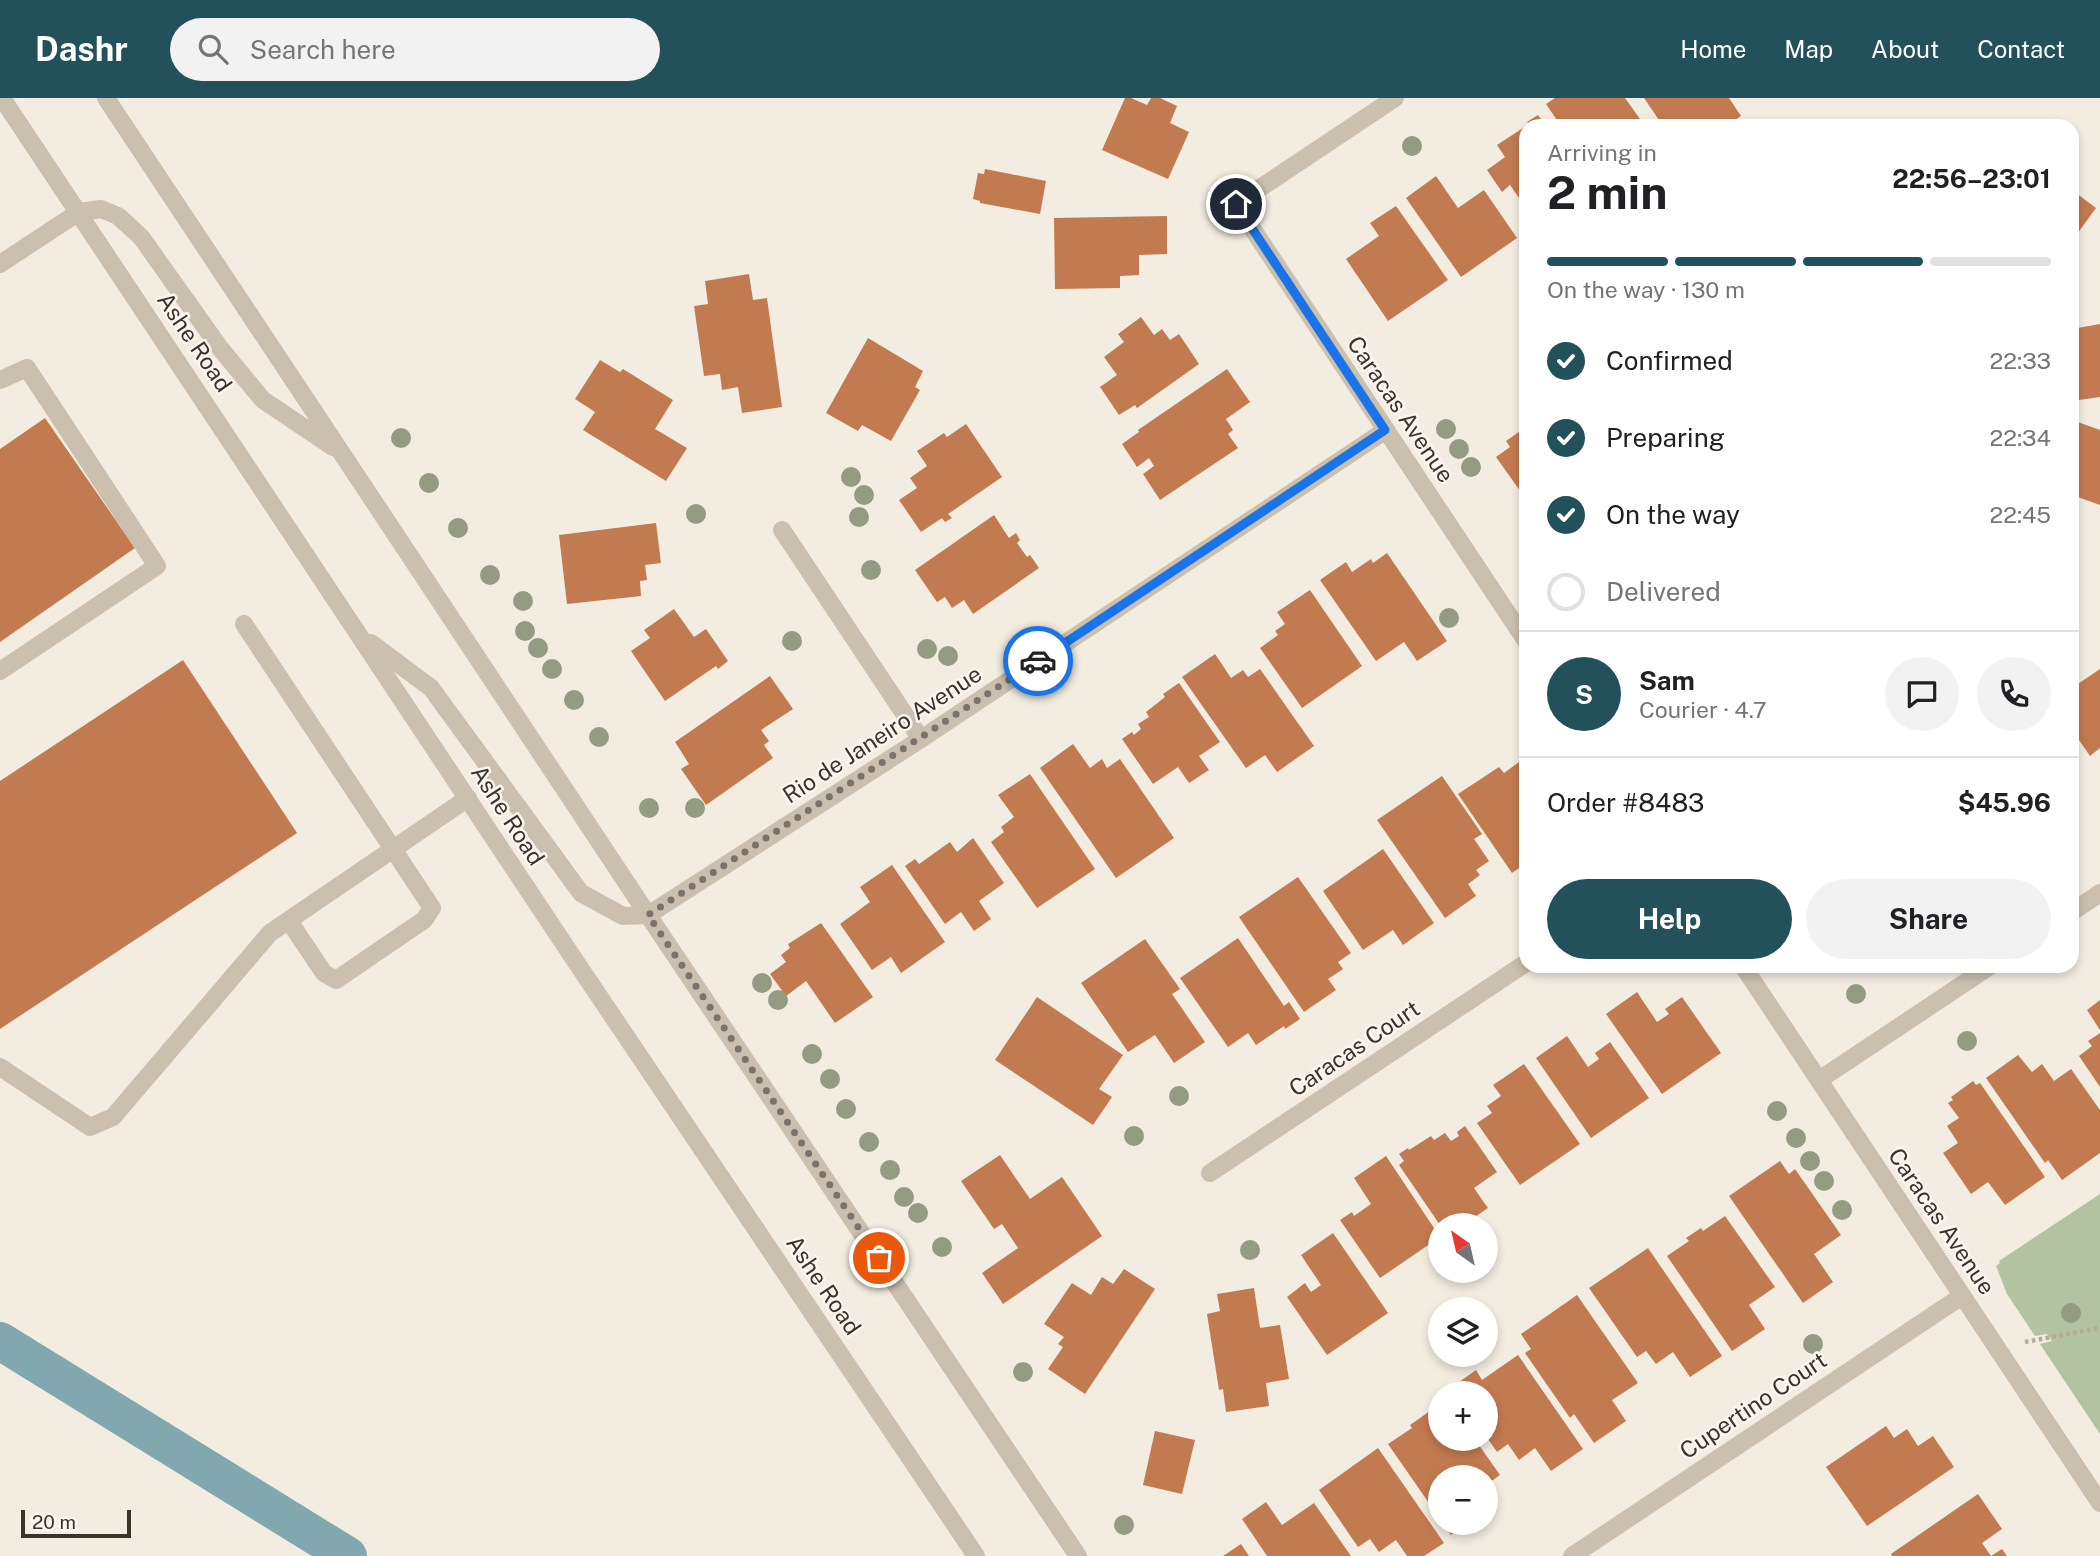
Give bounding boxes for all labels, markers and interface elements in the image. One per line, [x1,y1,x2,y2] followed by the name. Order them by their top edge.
[170,18,660,81] search box
[35,30,128,68] text: Dashr
[194,30,232,68] icon: search
[250,34,396,65] text: Search here
[1680,35,1746,63] text: Home
[1784,35,1833,63] text: Map
[1871,35,1939,63] text: About
[1977,35,2065,63] text: Contact
[1547,139,1657,166] text: Arriving in
[1892,163,2051,194] text: 22:56–23:01
[1547,165,1667,219] text: 2 min
[1206,174,1266,234] pin
[1217,185,1255,223] icon: home
[1547,276,1745,303] text: On the way · 130 m
[152,287,238,397] street label: Ashe Road
[1342,331,1460,487] street label: Caracas Avenue
[1547,342,1585,380] icon: check
[1606,345,1733,376] text: Confirmed
[1990,347,2051,374] text: 22:33
[1547,419,1585,457] icon: check
[1606,422,1725,453] text: Preparing
[1989,424,2051,451] text: 22:34
[1547,496,1585,534] icon: check
[1606,499,1740,530] text: On the way
[1990,501,2051,528] text: 22:45
[1606,576,1721,607] text: Delivered
[1003,626,1073,696] courier
[1019,642,1057,680] icon: car
[1885,657,1959,731] button: chat
[1977,657,2051,731] button: phone
[778,660,986,808] street label: Rio de Janeiro Avenue
[1639,665,1695,696] text: Sam
[1575,679,1593,710] text: S
[1639,696,1767,723] text: Courier · 4.7
[466,760,550,870] street label: Ashe Road
[1547,787,1704,818] text: Order #8483
[1958,787,2051,818] text: $45.96
[1547,879,1792,959] button: Help
[1806,879,2051,959] button: Share
[1284,994,1424,1102] street label: Caracas Court
[1883,1143,2001,1299] street label: Caracas Avenue
[1428,1213,1498,1283] north arrow
[1428,1213,1498,1535] map controls
[849,1228,909,1288] pin
[781,1230,867,1340] street label: Ashe Road
[860,1239,898,1277] icon: bag
[1428,1297,1498,1367] button: layers
[1675,1346,1831,1464] street label: Cupertino Court
[1428,1381,1498,1451] button: +
[1428,1465,1498,1535] button: −
[21,1507,131,1539] scale bar
[32,1511,76,1533] text: 20 m

